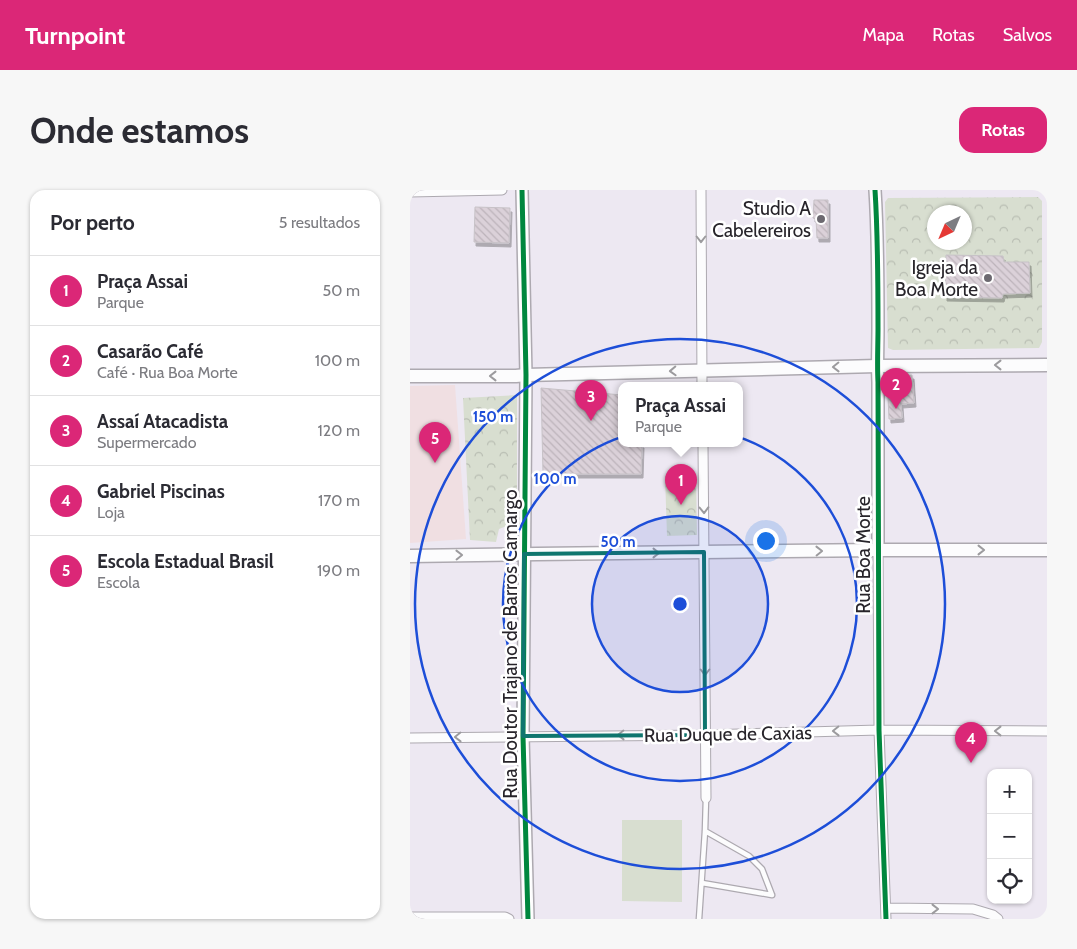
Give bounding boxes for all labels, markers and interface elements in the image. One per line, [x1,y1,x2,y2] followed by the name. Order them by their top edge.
[25,21,125,50] text: Turnpoint
[862,24,904,46] text: Mapa
[932,24,975,46] text: Rotas
[1003,24,1052,46] text: Salvos
[959,107,1047,153] button: Rotas
[30,109,249,152] text: Onde estamos
[712,197,811,242] place label: Studio A Cabelereiros
[927,205,972,250] north arrow
[50,210,135,235] text: Por perto
[279,213,360,232] text: 5 resultados
[815,213,827,225] marker: Studio A Cabelereiros
[696,235,706,243] one-way arrow
[895,256,978,301] place label: Igreja da Boa Morte
[97,270,188,293] text: Praça Assai
[982,272,994,284] marker: Igreja da Boa Morte
[63,281,69,300] text: 1
[323,281,360,300] text: 50 m
[97,293,144,312] text: Parque
[97,340,203,363] text: Casarão Café
[62,351,70,370] text: 2
[315,351,360,370] text: 100 m
[994,360,1002,370] one-way arrow
[832,361,840,372] one-way arrow
[97,363,238,382] text: Café · Rua Boa Morte
[669,365,677,376] one-way arrow
[880,368,912,409] pin: 2
[489,371,497,381] one-way arrow
[575,380,607,421] pin: 3
[618,382,743,447] popup
[635,394,726,417] text: Praça Assai
[473,408,513,426] text: 150 m
[97,410,228,433] text: Assaí Atacadista
[635,417,682,436] text: Parque
[62,421,70,440] text: 3
[318,421,360,440] text: 120 m
[419,422,451,463] pin: 5
[97,433,197,452] text: Supermercado
[665,464,697,505] pin: 1
[533,470,577,488] text: 100 m
[97,480,225,503] text: Gabriel Piscinas
[499,489,522,799] street label: Rua Doutor Trajano de Barros Camargo
[61,491,71,510] text: 4
[318,491,360,510] text: 170 m
[852,496,875,614] street label: Rua Boa Morte
[97,503,125,522] text: Loja
[699,506,709,514] one-way arrow
[753,528,779,554] your location
[600,533,636,551] text: 50 m
[978,545,985,555] one-way arrow
[815,546,823,556] one-way arrow
[652,547,660,558] one-way arrow
[97,550,274,573] text: Escola Estadual Brasil
[455,550,463,560] one-way arrow
[62,561,70,580] text: 5
[317,561,360,580] text: 190 m
[97,573,140,592] text: Escola
[671,595,689,613] centre of rings
[700,669,710,677] one-way arrow
[644,721,812,747] street label: Rua Duque de Caxias
[955,722,987,763] pin: 4
[832,726,840,737] one-way arrow
[994,726,1002,736] one-way arrow
[617,730,624,740] one-way arrow
[454,732,462,743] one-way arrow
[987,769,1032,904] map controls
[987,769,1032,814] button: +
[987,814,1032,859] button: −
[987,859,1032,904] button: locate
[931,903,939,914] one-way arrow

